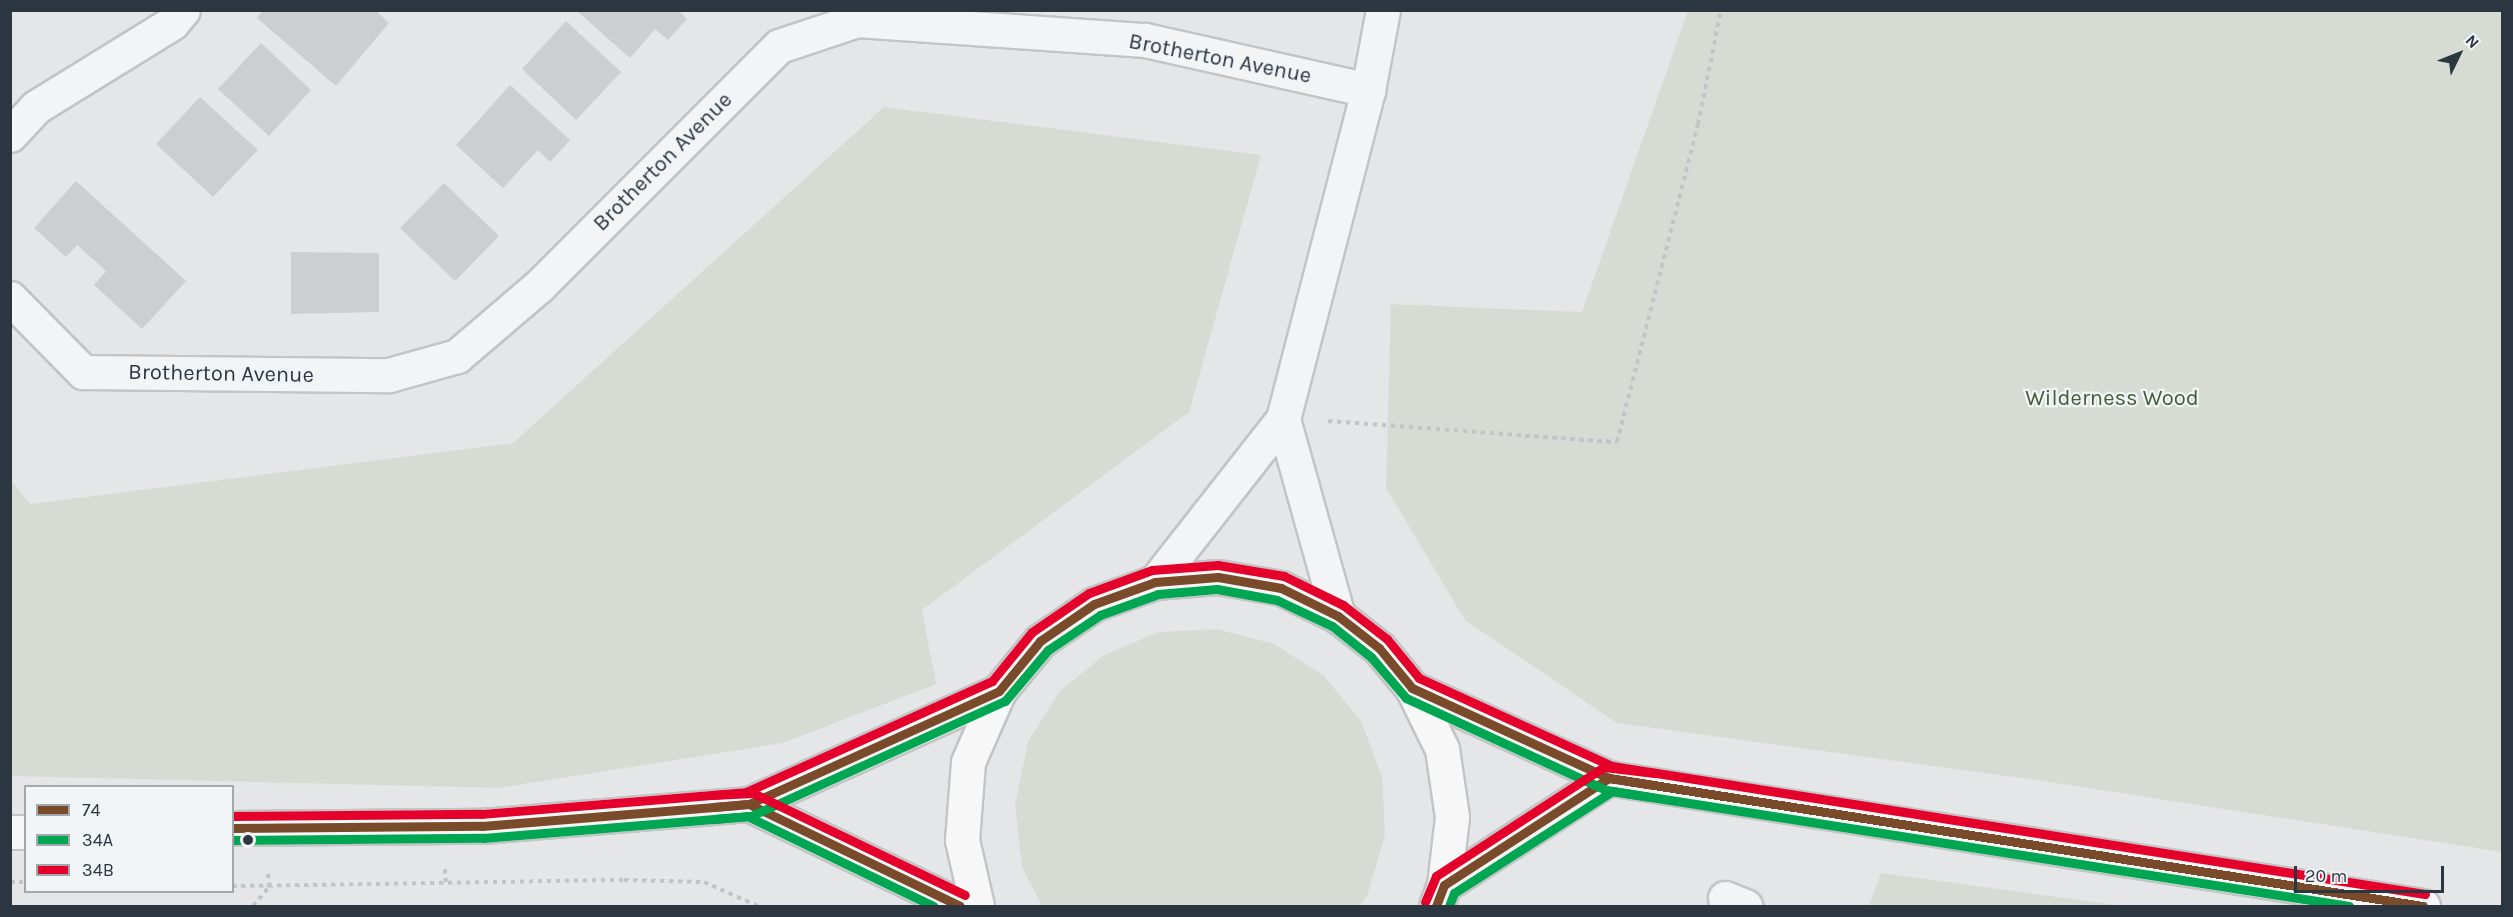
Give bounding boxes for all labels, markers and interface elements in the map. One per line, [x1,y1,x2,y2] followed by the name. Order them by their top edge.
[2429,24,2489,84] north arrow
[1126,28,1314,90] street label: Brotherton Avenue
[2462,31,2483,52] text: N
[588,87,738,237] street label: Brotherton Avenue
[128,359,314,389] street label: Brotherton Avenue
[2025,386,2199,412] park label: Wilderness Wood
[24,785,234,893] legend
[82,799,101,821] text: 74
[82,829,113,851] text: 34A
[242,834,254,846] unlabelled marker
[2297,854,2447,892] scale bar
[82,859,114,881] text: 34B
[2305,865,2347,887] text: 20 m

